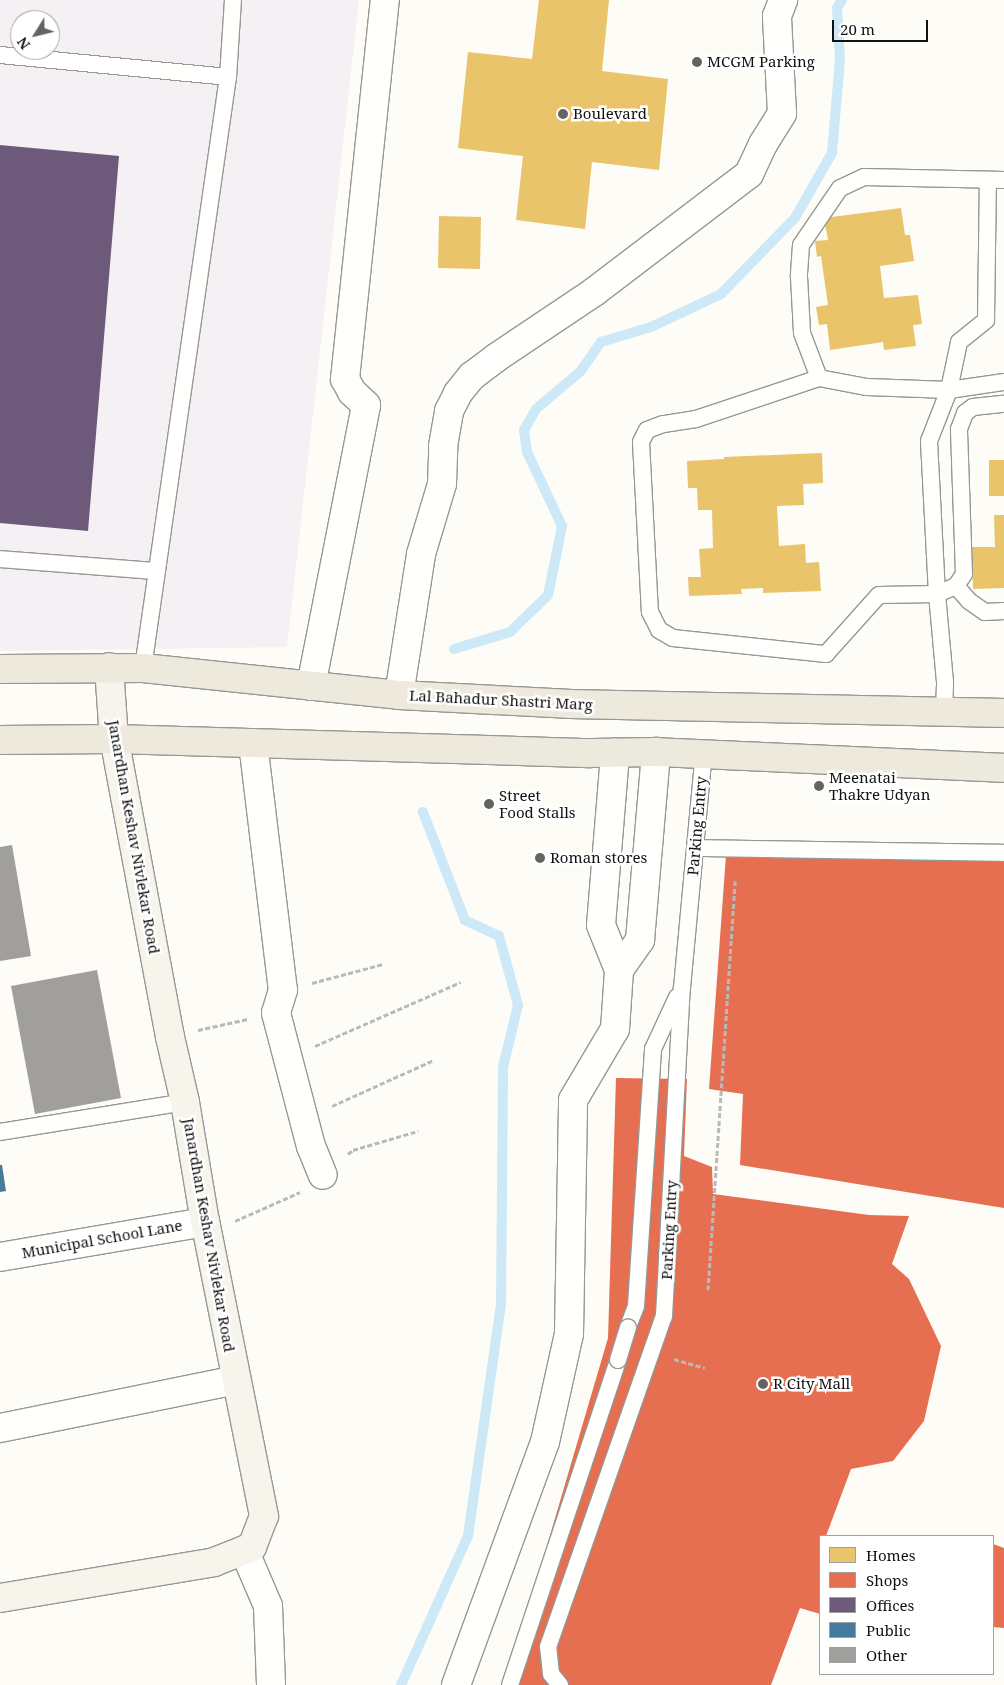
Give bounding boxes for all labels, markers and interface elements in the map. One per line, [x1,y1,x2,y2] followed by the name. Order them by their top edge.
[10,10,60,60] north arrow
[834,10,930,42] scale bar
[840,19,875,39] text: 20 m
[12,33,34,54] text: N
[707,53,815,71] place label: MCGM Parking
[691,56,703,68] marker: MCGM Parking
[573,105,647,123] place label: Boulevard
[557,108,569,120] marker: Boulevard
[409,686,593,714] street label: Lal Bahadur Shastri Marg
[105,719,163,955] street label: Janardhan Keshav Nivlekar Road
[829,768,930,803] place label: Meenatai Thakre Udyan
[684,776,710,876] street label: Parking Entry
[813,780,825,792] marker: Meenatai Thakre Udyan
[499,786,576,821] place label: Street Food Stalls
[483,798,495,810] marker: Street Food Stalls
[550,849,647,867] place label: Roman stores
[534,852,546,864] marker: Roman stores
[180,1117,238,1353] street label: Janardhan Keshav Nivlekar Road
[657,1180,681,1280] street label: Parking Entry
[20,1216,184,1262] street label: Municipal School Lane
[773,1375,850,1393] place label: R City Mall
[757,1378,769,1390] marker: R City Mall
[819,1535,994,1675] legend
[866,1545,916,1565] text: Homes
[866,1570,908,1590] text: Shops
[866,1595,914,1615] text: Offices
[866,1620,911,1640] text: Public
[866,1645,907,1665] text: Other

